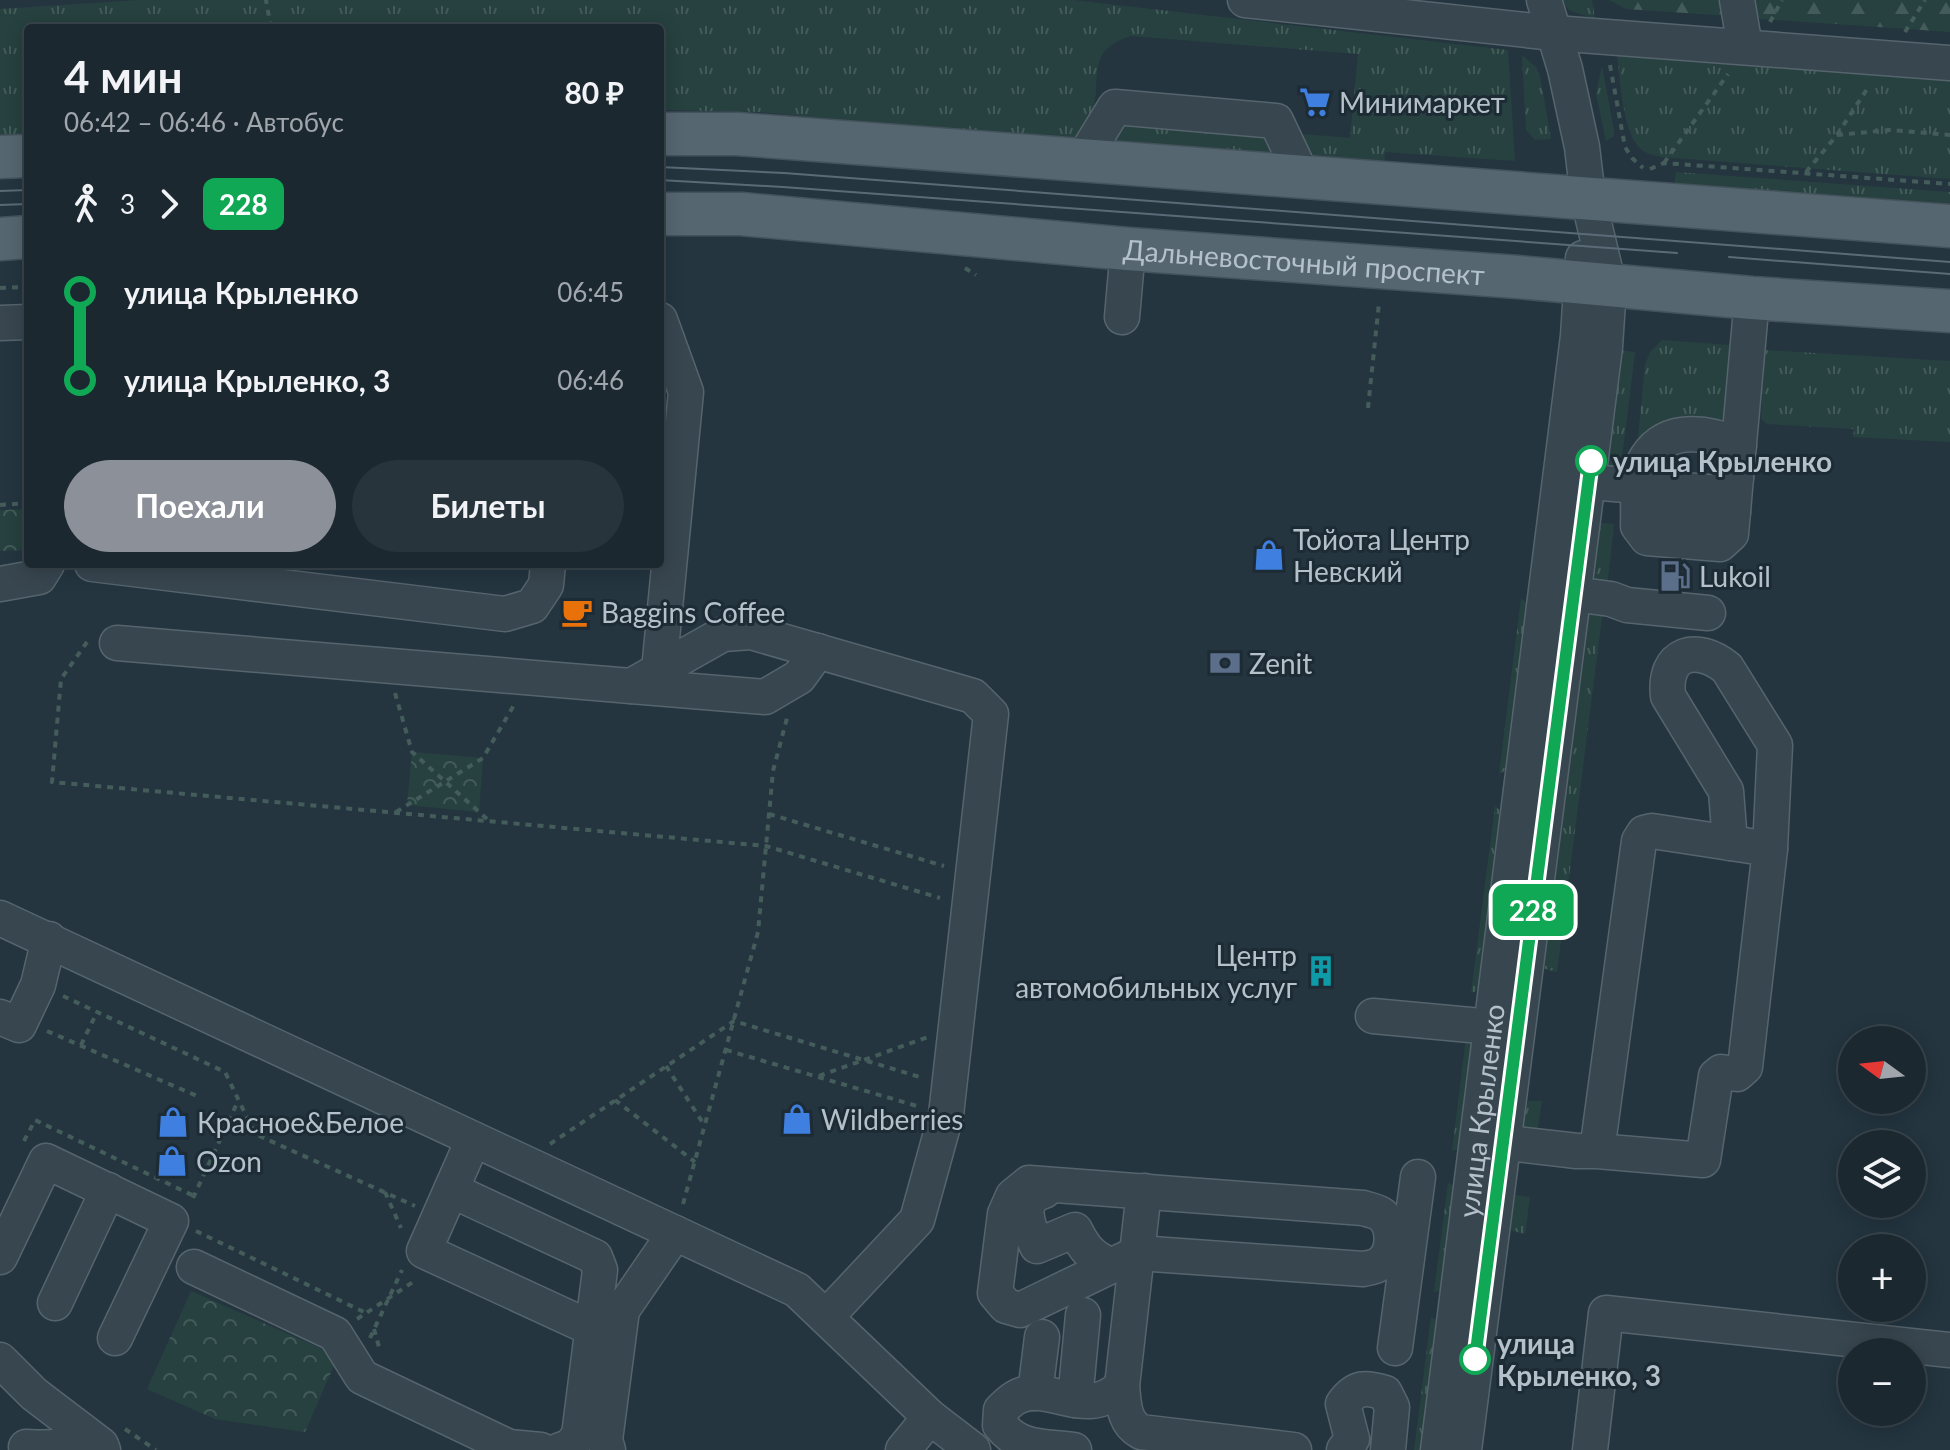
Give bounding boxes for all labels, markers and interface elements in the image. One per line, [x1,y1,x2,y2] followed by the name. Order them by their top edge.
[64,50,182,102] text: 4 мин
[564,74,624,110] text: 80 ₽
[1298,85,1332,119] supermarket icon: Минимаркет
[1339,85,1505,119] place label: Минимаркет
[64,106,344,138] text: 06:42 – 06:46 · Автобус
[64,182,108,226] icon: walk
[147,182,191,226] icon: forward
[219,187,268,221] text: 228
[120,188,135,220] text: 3
[1122,232,1486,292] street label: Дальневосточный проспект
[124,274,359,310] text: улица Крыленко
[557,276,624,308] text: 06:45
[124,362,390,398] text: улица Крыленко, 3
[557,364,624,396] text: 06:46
[1613,444,1832,478] place label: улица Крыленко
[1576,446,1606,476] marker: улица Крыленко
[64,460,336,552] button: Поехали
[352,460,624,552] button: Билеты
[1293,522,1470,588] place label: Тойота Центр Невский
[1252,538,1286,572] shop icon: Тойота Центр Невский
[1658,559,1692,593] fuel station icon: Lukoil
[1699,559,1771,593] place label: Lukoil
[560,595,594,629] cafe icon: Baggins Coffee
[601,595,785,629] place label: Baggins Coffee
[1208,646,1242,680] bank icon: Zenit
[1249,646,1312,680] place label: Zenit
[1487,884,1579,936] line badge: 228
[1509,893,1557,927] text: 228
[1015,938,1297,1004] place label: Центр автомобильных услуг
[1304,954,1338,988] building icon: Центр автомобильных услуг
[1450,1002,1511,1219] street label: улица Крыленко
[1838,1026,1926,1114] north arrow
[1838,1026,1926,1426] map controls
[780,1102,814,1136] shop icon: Wildberries
[821,1102,963,1136] place label: Wildberries
[156,1105,190,1139] shop icon: Красное&Белое
[197,1105,404,1139] place label: Красное&Белое
[1838,1130,1926,1218] button: layers
[155,1144,189,1178] shop icon: Ozon
[196,1144,262,1178] place label: Ozon
[1838,1234,1926,1322] button: +
[1497,1326,1661,1392] place label: улица Крыленко, 3
[1838,1338,1926,1426] button: −
[1460,1344,1490,1374] marker: улица Крыленко, 3

